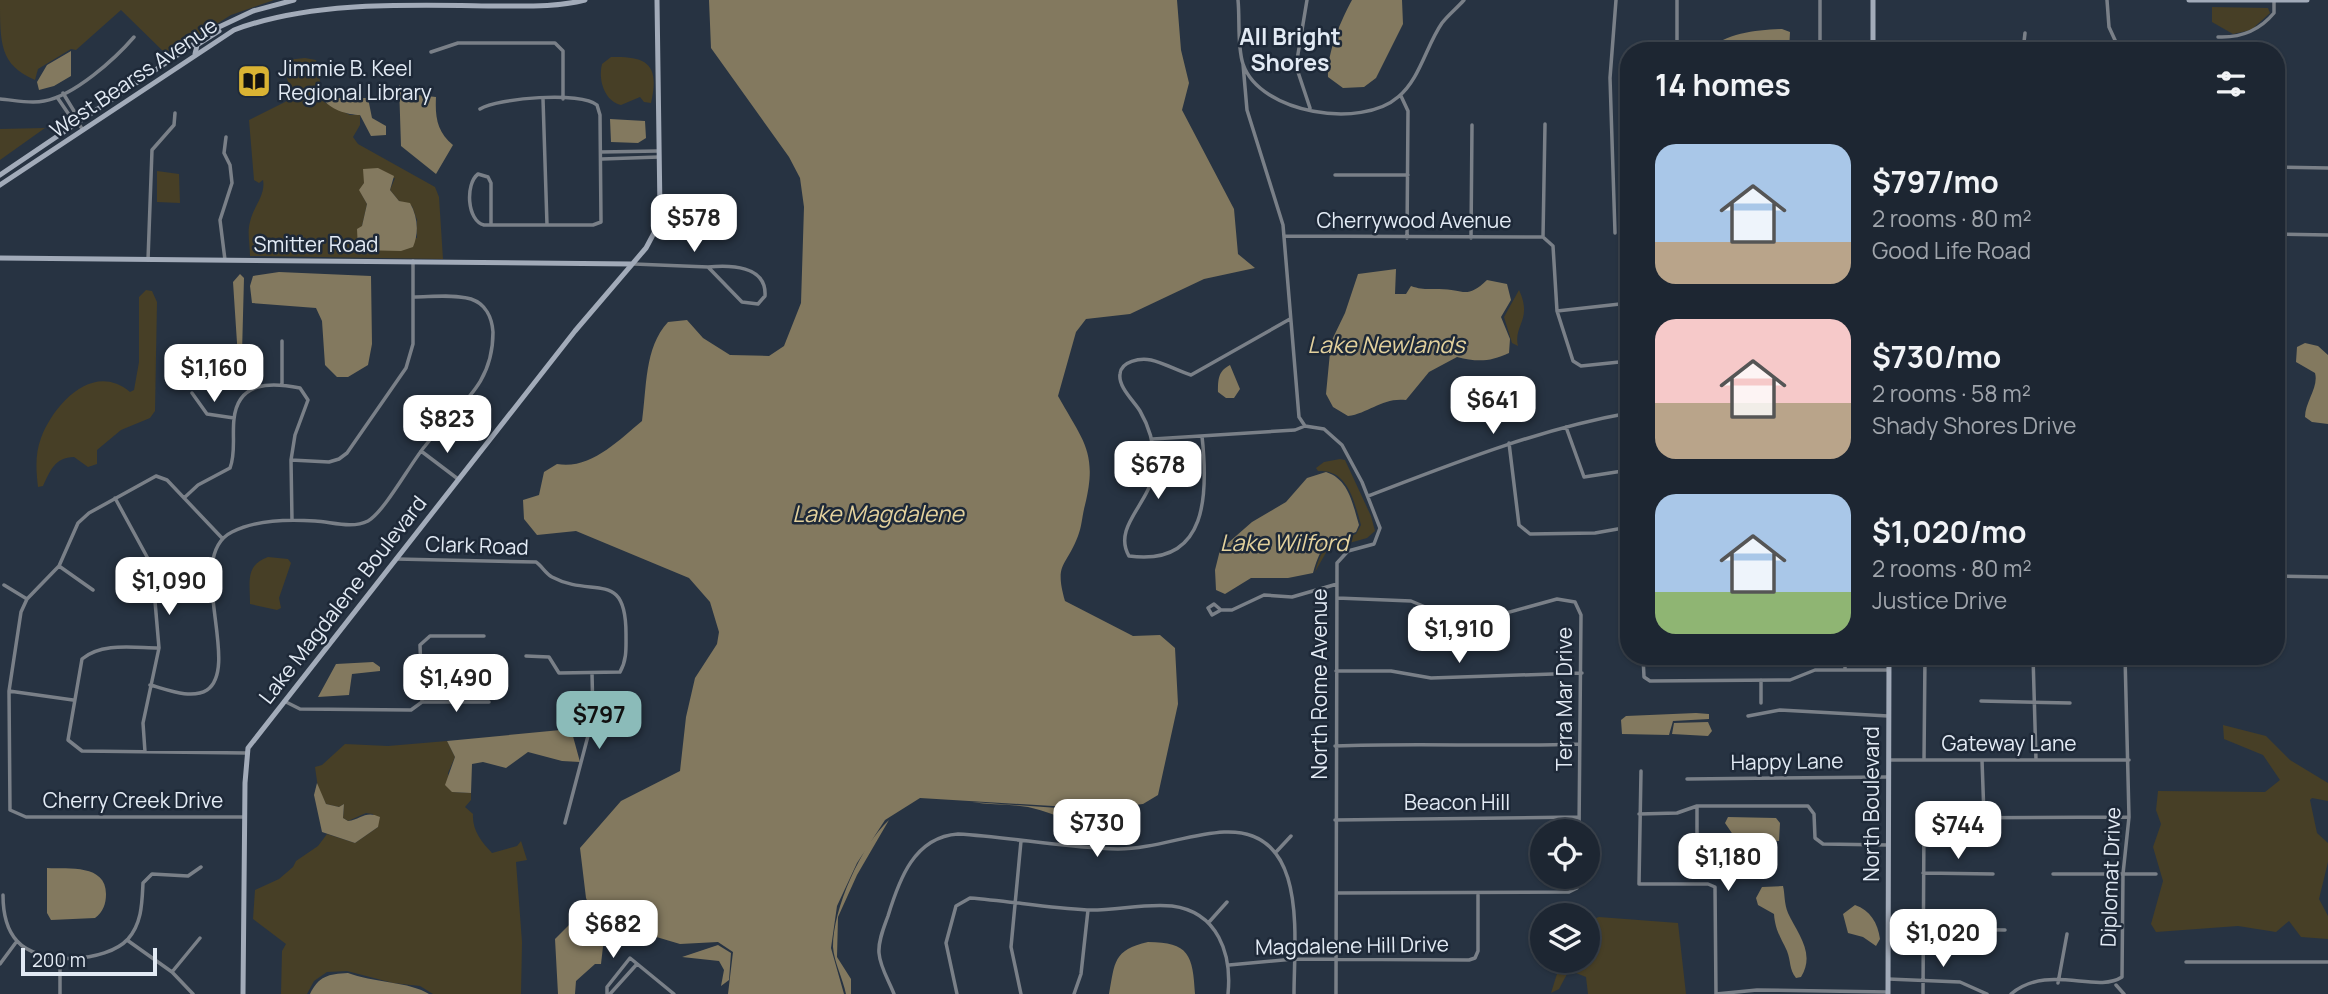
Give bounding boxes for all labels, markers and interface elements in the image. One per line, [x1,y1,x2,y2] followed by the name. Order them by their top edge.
[44,11,223,144] street label: West Bearss Avenue
[1239,20,1341,78] district label: All Bright Shores
[278,54,432,106] place label: Jimmie B. Keel Regional Library
[235,62,273,100] library icon: Jimmie B. Keel Regional Library
[1655,64,1791,105] text: 14 homes
[2212,65,2250,103] icon: filters
[1872,161,1999,202] text: $797/mo
[1711,172,1795,256] icon: home
[653,194,735,254] pin: $578
[667,201,721,233] text: $578
[1872,202,2032,234] text: 2 rooms · 80 m²
[1317,206,1511,234] street label: Cherrywood Avenue
[253,230,379,258] street label: Smitter Road
[1872,234,2031,266] text: Good Life Road
[1307,328,1467,360] water label: Lake Newlands
[1872,336,2001,377] text: $730/mo
[157,344,271,404] pin: $1,160
[1711,347,1795,431] icon: home
[180,351,248,383] text: $1,160
[1452,376,1534,436] pin: $641
[1872,377,2031,409] text: 2 rooms · 58 m²
[1467,383,1519,415] text: $641
[406,396,488,455] pin: $823
[419,402,475,434] text: $823
[1872,409,2076,441] text: Shady Shores Drive
[1117,442,1199,501] pin: $678
[1130,448,1186,480] text: $678
[252,490,432,709] street label: Lake Magdalene Boulevard
[792,497,965,529] water label: Lake Magdalene
[1872,511,2027,552] text: $1,020/mo
[1711,522,1795,606] icon: home
[1220,526,1352,558] water label: Lake Wilford
[425,529,529,561] street label: Clark Road
[1872,552,2032,584] text: 2 rooms · 80 m²
[112,558,226,617] pin: $1,090
[131,564,207,596] text: $1,090
[1872,584,2007,616] text: Justice Drive
[1305,588,1333,780] street label: North Rome Avenue
[1402,606,1516,665] pin: $1,910
[1424,612,1494,644] text: $1,910
[1550,627,1578,771] street label: Terra Mar Drive
[399,654,513,714] pin: $1,490
[419,661,493,693] text: $1,490
[558,692,640,751] pin: $797
[572,698,626,730] text: $797
[1857,726,1885,882] street label: North Boulevard
[1941,729,2077,757] street label: Gateway Lane
[1730,746,1844,776] street label: Happy Lane
[43,786,223,814] street label: Cherry Creek Drive
[1404,788,1510,816] street label: Beacon Hill
[1056,800,1138,859] pin: $730
[1917,802,1999,861] pin: $744
[1069,806,1125,838] text: $730
[2094,807,2126,947] street label: Diplomat Drive
[1931,808,1985,840] text: $744
[1530,819,1600,973] map controls
[1530,819,1600,889] button: locate
[1671,834,1785,893] pin: $1,180
[1694,840,1762,872] text: $1,180
[572,900,654,960] pin: $682
[1530,903,1600,973] button: layers
[585,907,641,939] text: $682
[1886,909,2000,969] pin: $1,020
[1906,916,1980,948] text: $1,020
[1255,929,1449,961] street label: Magdalene Hill Drive
[21,945,158,977] scale bar
[32,947,86,973] text: 200 m

